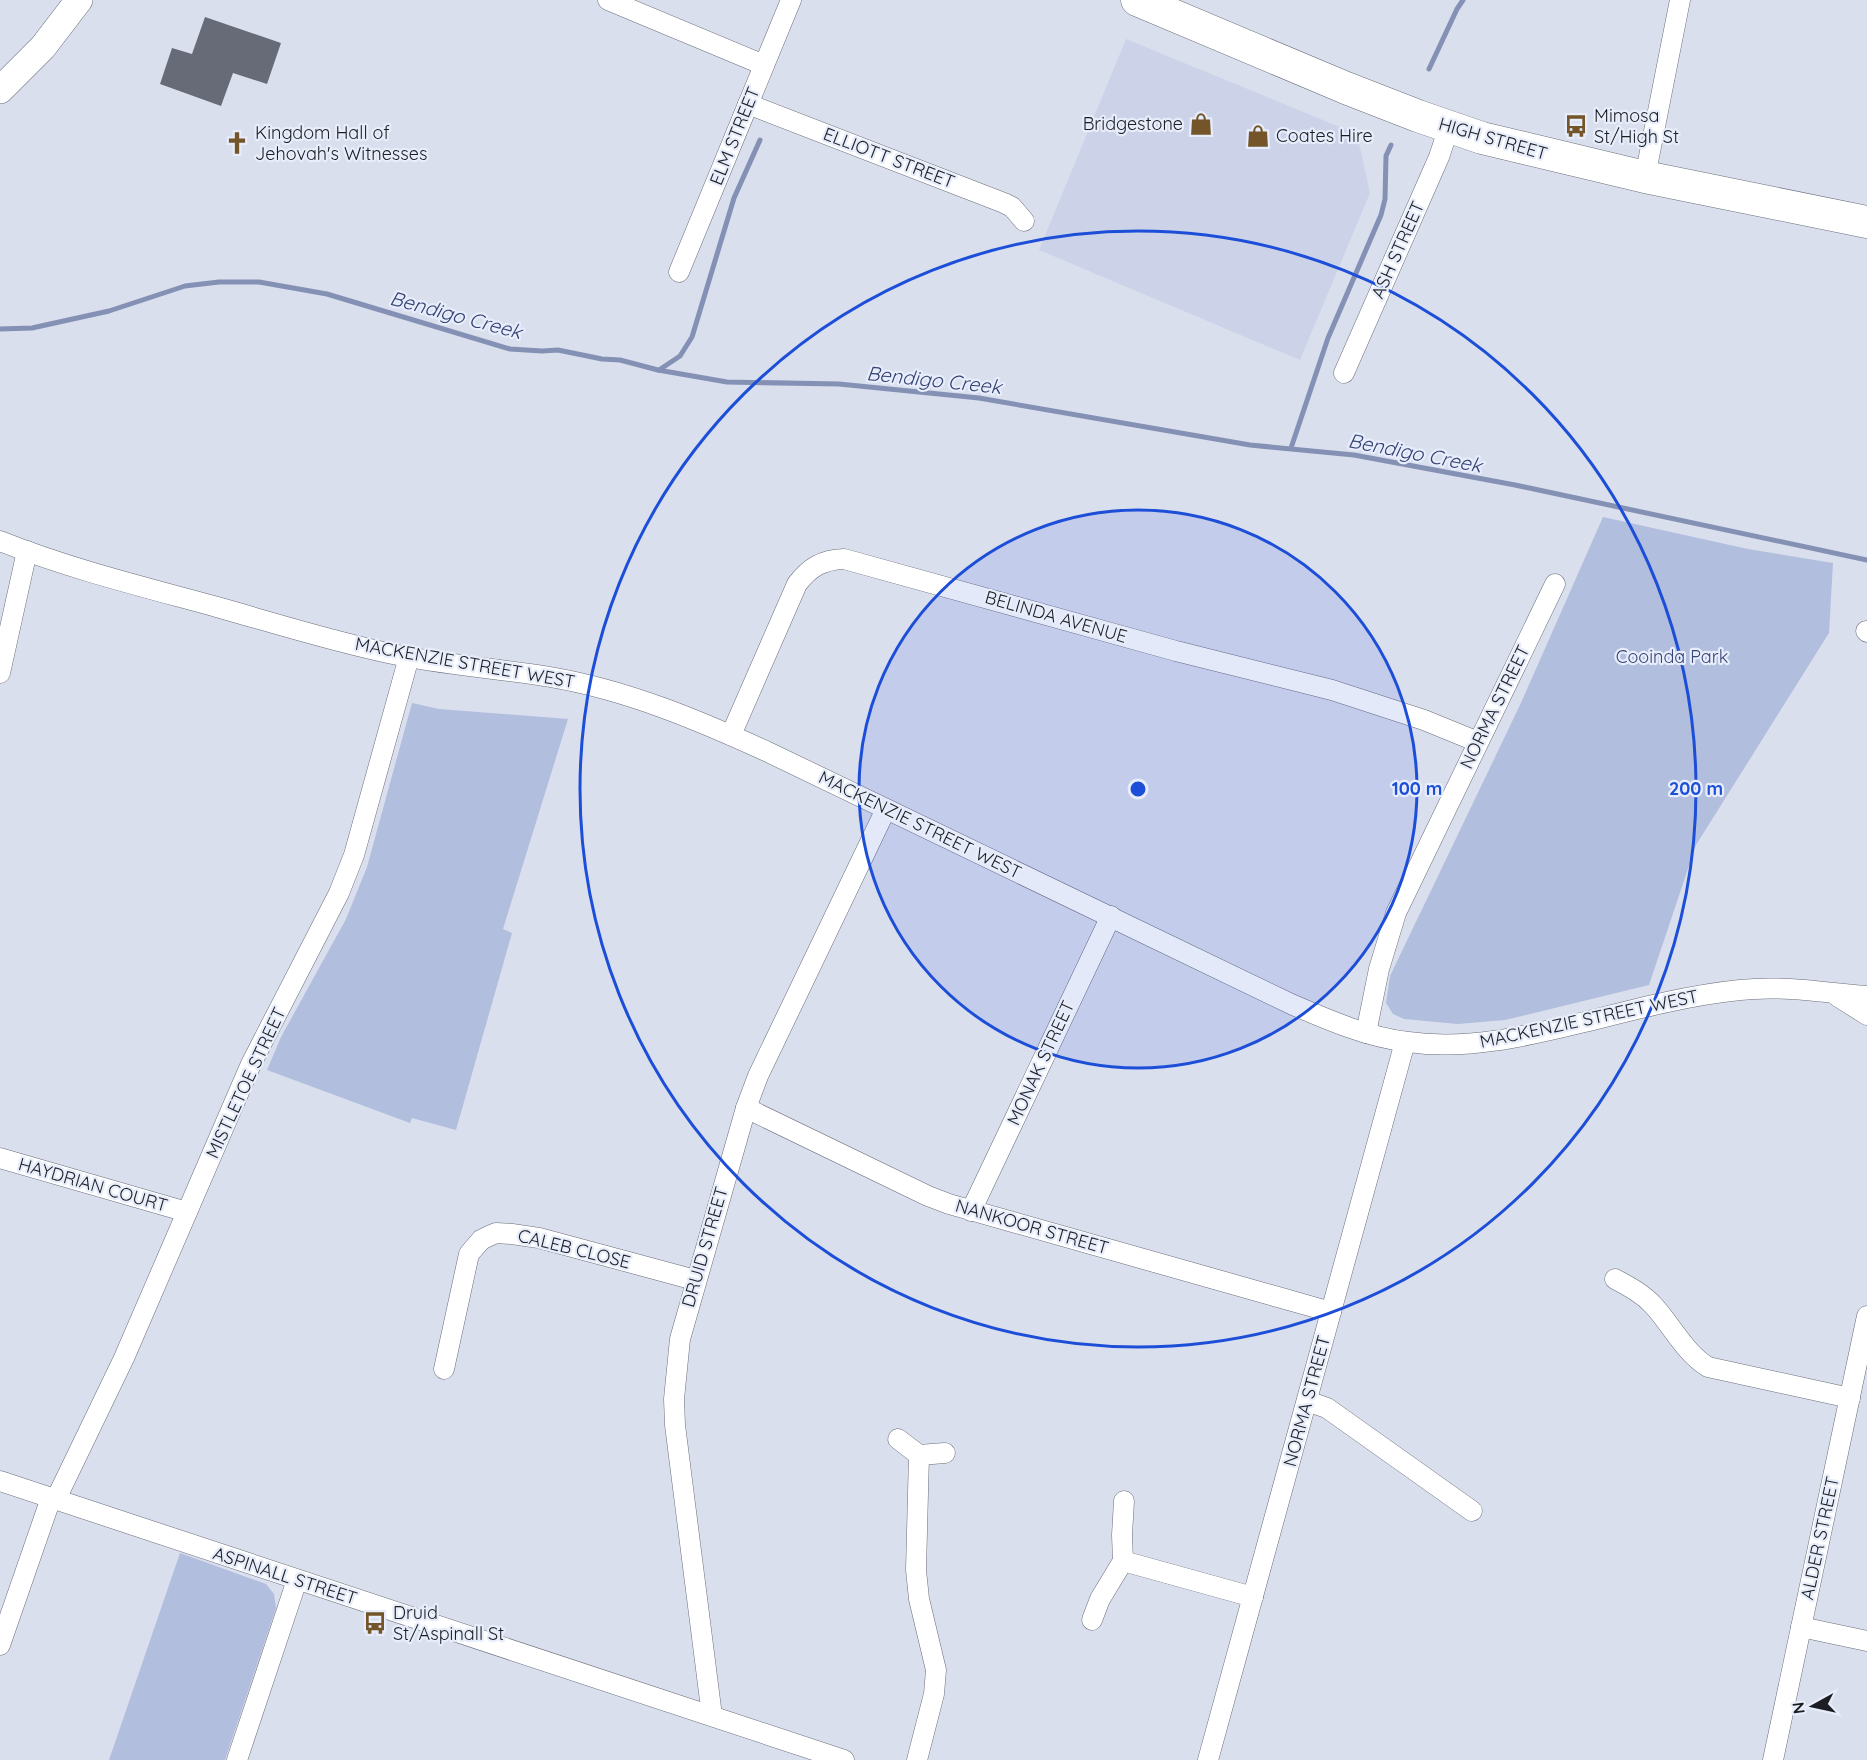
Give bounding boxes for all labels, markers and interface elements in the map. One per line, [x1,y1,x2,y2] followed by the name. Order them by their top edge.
[704,83,765,188] street label: ELM STREET
[1594,104,1679,148] place label: Mimosa St/High St
[1188,111,1214,137] shop icon: Bridgestone
[1083,112,1183,135] place label: Bridgestone
[1436,112,1550,165] street label: HIGH STREET
[1563,113,1589,139] bus stop icon: Mimosa St/High St
[255,121,427,165] place label: Kingdom Hall of Jehovah's Witnesses
[820,122,958,193] street label: ELLIOTT STREET
[1245,123,1271,149] shop icon: Coates Hire
[1276,124,1373,147] place label: Coates Hire
[224,130,250,156] church icon: Kingdom Hall of Jehovah's Witnesses
[1366,198,1429,302] street label: ASH STREET
[387,285,527,345] water label: Bendigo Creek
[865,360,1005,399] water label: Bendigo Creek
[1346,427,1486,478] water label: Bendigo Creek
[982,585,1130,648] street label: BELINDA AVENUE
[353,632,577,693] street label: MACKENZIE STREET WEST
[1455,641,1534,772] street label: NORMA STREET
[1616,645,1728,668] park label: Cooinda Park
[815,765,1025,884] street label: MACKENZIE STREET WEST
[1392,777,1442,800] text: 100 m
[1669,777,1723,800] text: 200 m
[1128,779,1148,799] centre of rings
[1478,984,1700,1053] street label: MACKENZIE STREET WEST
[1002,997,1080,1129] street label: MONAK STREET
[200,1004,291,1162] street label: MISTLETOE STREET
[16,1152,170,1217] street label: HAYDRIAN COURT
[676,1184,733,1310] street label: DRUID STREET
[953,1194,1112,1259] street label: NANKOOR STREET
[515,1223,633,1274] street label: CALEB CLOSE
[1278,1333,1335,1469] street label: NORMA STREET
[1795,1474,1844,1602] street label: ALDER STREET
[210,1541,360,1610] street label: ASPINALL STREET
[393,1601,504,1645] place label: Druid St/Aspinall St
[362,1610,388,1636] bus stop icon: Druid St/Aspinall St
[1783,1676,1843,1736] north arrow
[1787,1701,1809,1715] text: N

